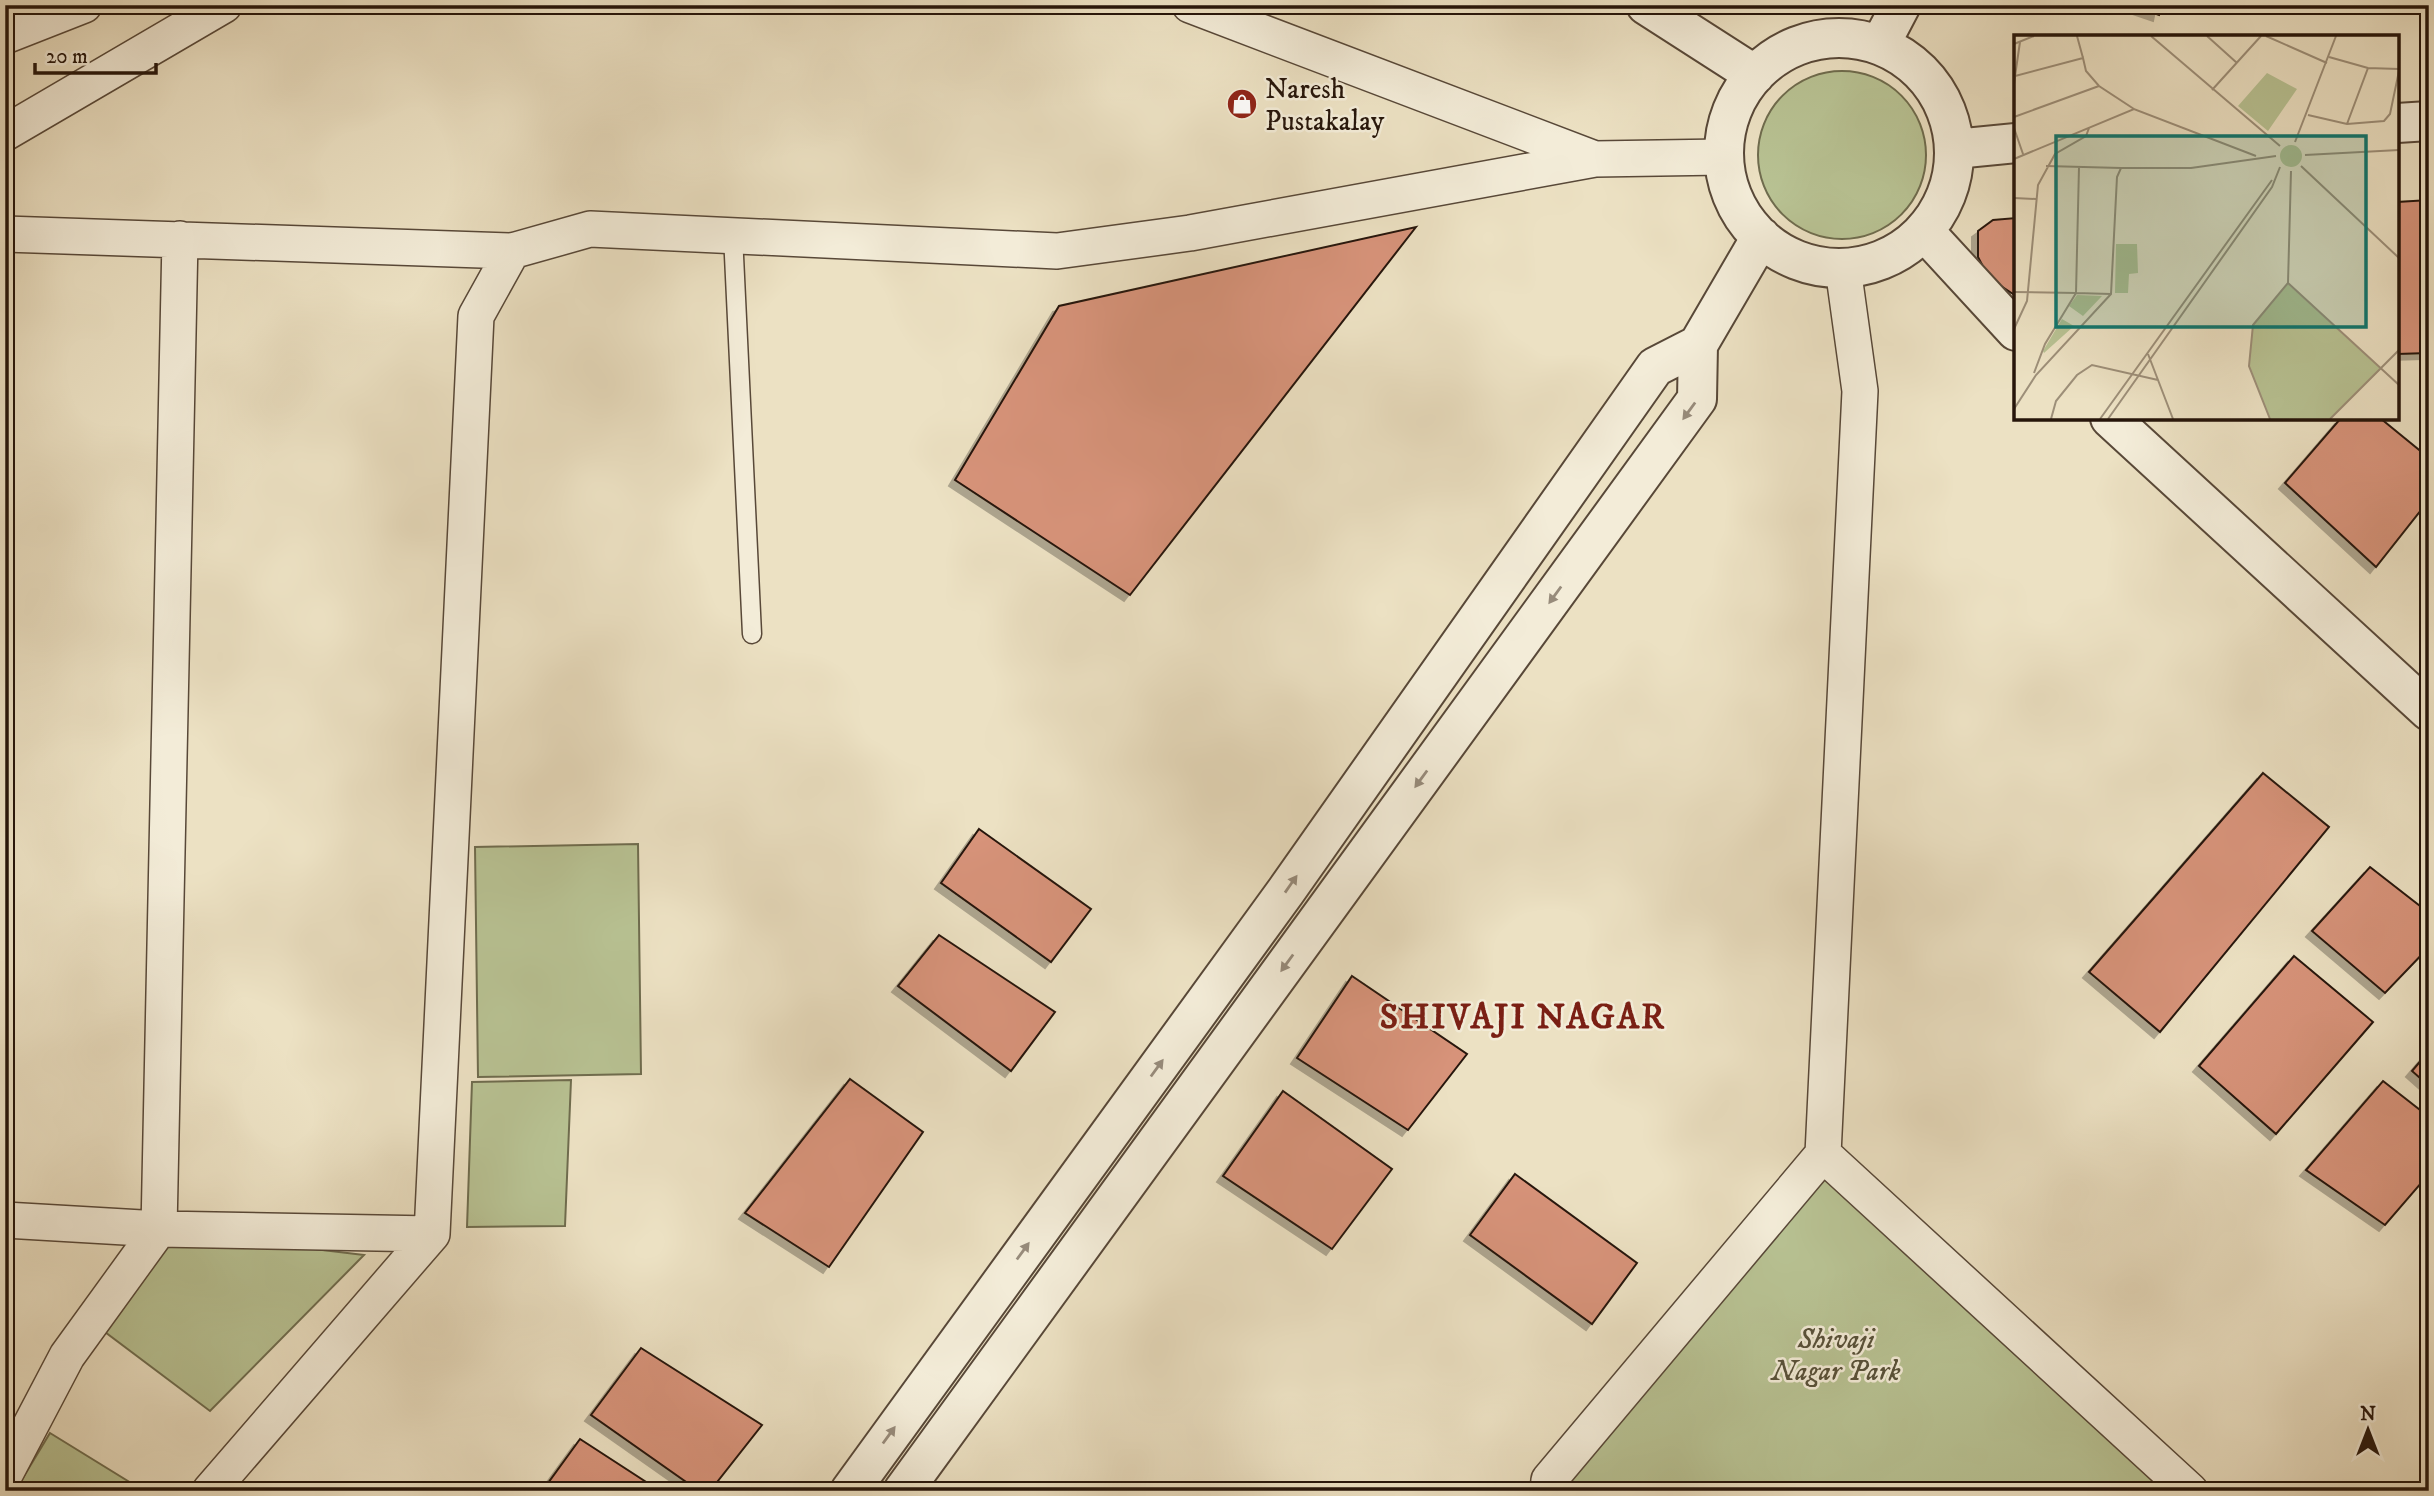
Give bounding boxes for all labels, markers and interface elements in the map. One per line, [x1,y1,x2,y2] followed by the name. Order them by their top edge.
[35,32,156,76] scale bar
[2014,35,2399,420] inset map
[46,44,88,70] text: 20 m
[1265,72,1385,139] place label: Naresh Pustakalay
[1225,87,1259,121] shop icon: Naresh Pustakalay
[1682,402,1696,420] one-way arrow
[1548,586,1562,604] one-way arrow
[1414,770,1428,788] one-way arrow
[1284,875,1298,893] one-way arrow
[1281,954,1295,972] one-way arrow
[1380,996,1666,1040] district label: SHIVAJI NAGAR
[1150,1059,1165,1077] one-way arrow
[1016,1242,1030,1260] one-way arrow
[1770,1322,1901,1389] park label: Shivaji Nagar Park
[2332,1394,2402,1464] north arrow
[2360,1403,2376,1426] text: N
[882,1426,896,1444] one-way arrow

